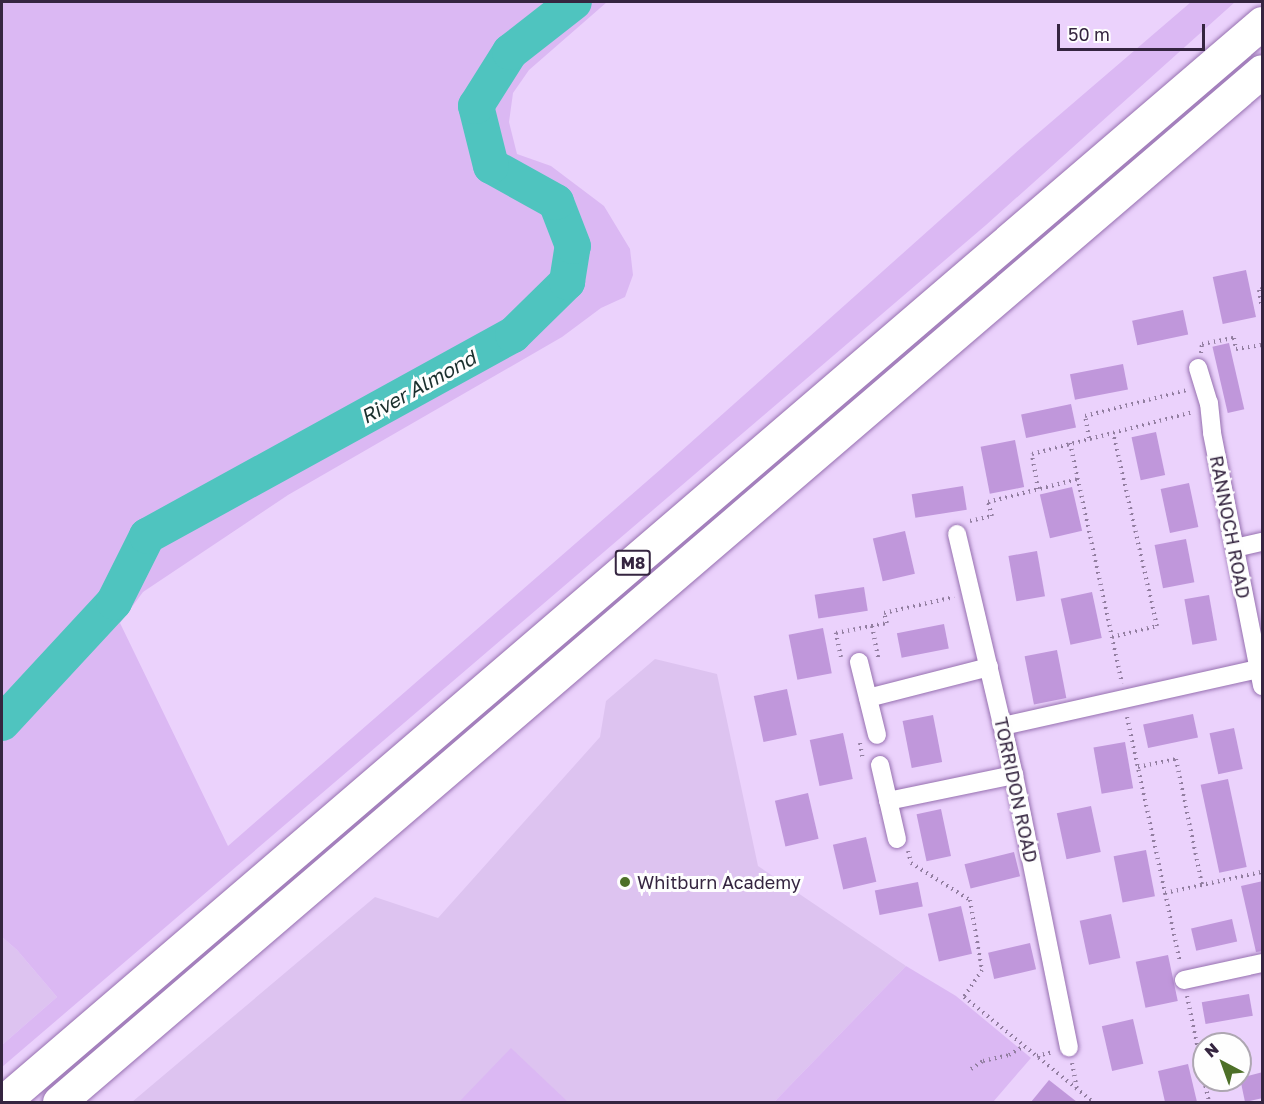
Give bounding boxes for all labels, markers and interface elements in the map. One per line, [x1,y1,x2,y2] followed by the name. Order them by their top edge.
[1060,12,1208,50] scale bar
[1068,23,1110,45] text: 50 m
[356,346,480,428] water label: River Almond
[1206,454,1254,600] street label: RANNOCH ROAD
[614,550,652,576] road number: M8
[990,715,1042,865] street label: TORRIDON ROAD
[637,871,801,893] place label: Whitburn Academy
[618,875,632,889] marker: Whitburn Academy
[1192,1032,1252,1092] north arrow
[1200,1038,1223,1061] text: N

